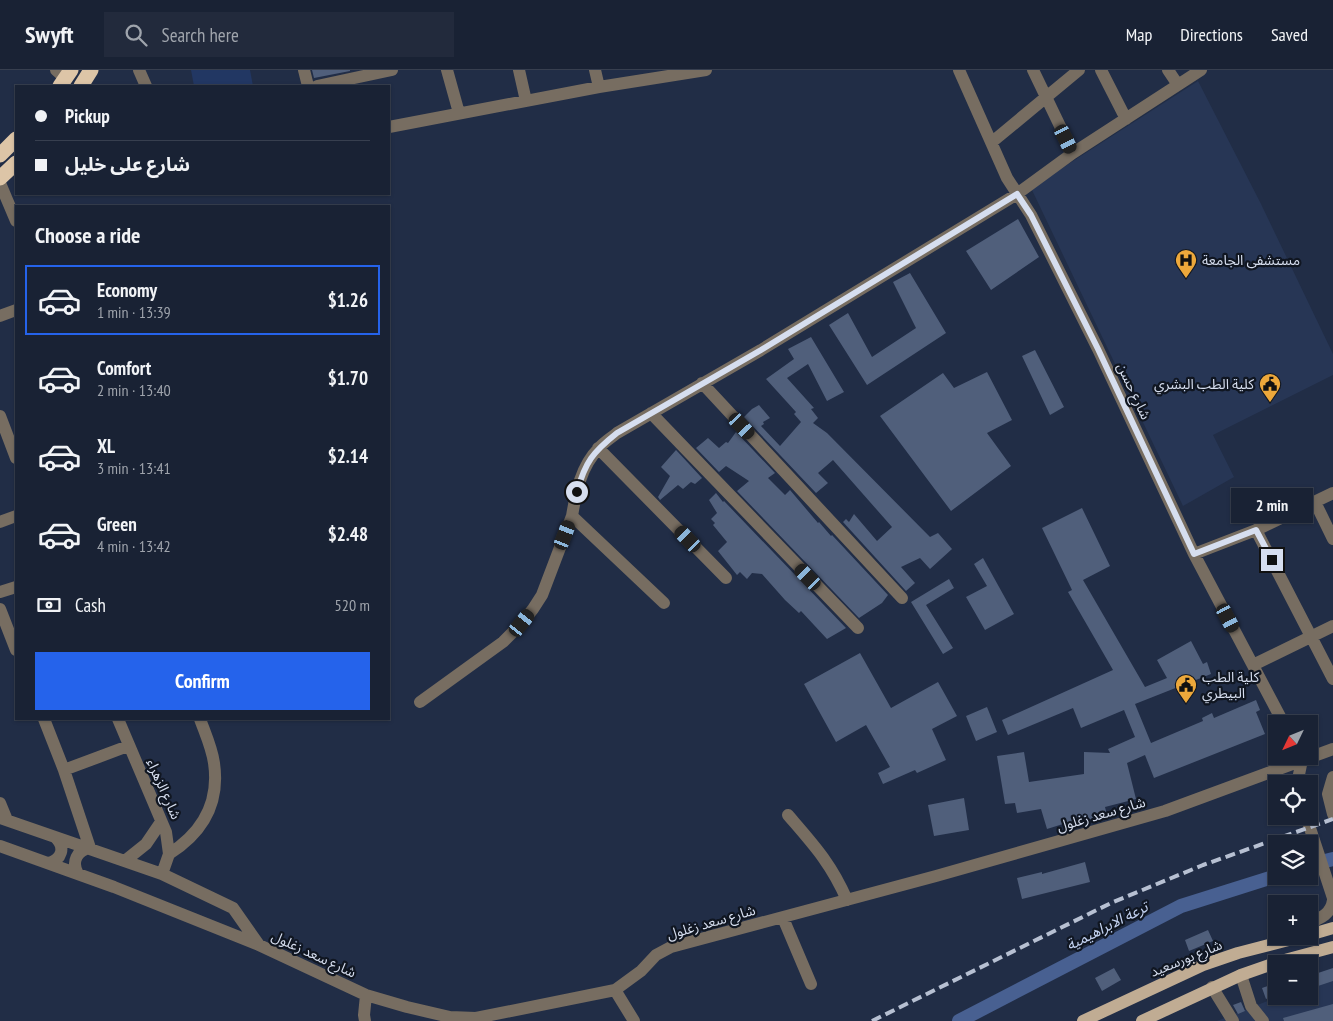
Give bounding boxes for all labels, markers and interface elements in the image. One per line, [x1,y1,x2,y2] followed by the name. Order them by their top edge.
[104,12,454,57] search box
[25,19,74,50] text: Swyft
[122,21,150,49] icon: search
[162,23,239,47] text: Search here
[1126,23,1152,46] text: Map
[1180,23,1243,46] text: Directions
[1271,23,1308,46] text: Saved
[65,104,110,128] text: Pickup
[1052,122,1079,156] car
[65,152,190,176] text: شارع على خليل
[35,221,140,249] text: Choose a ride
[1174,248,1198,279] hospital icon: مستشفى الجامعة
[1202,251,1300,269] place label: مستشفى الجامعة
[37,278,82,323] icon: car
[97,278,157,302] text: Economy
[328,288,368,312] text: $1.26
[97,302,171,322] text: 1 min · 13:39
[37,356,82,401] icon: car
[97,356,151,380] text: Comfort
[1111,360,1155,423] street label: شارع حسن
[328,366,368,390] text: $1.70
[1258,372,1282,403] public building icon: كلية الطب البشري
[1154,375,1254,395] place label: كلية الطب البشري
[97,380,171,400] text: 2 min · 13:40
[726,410,757,442] car
[37,434,82,479] icon: car
[97,434,115,458] text: XL
[328,444,368,468] text: $2.14
[97,458,171,478] text: 3 min · 13:41
[566,481,588,503] route start
[1231,488,1313,522] callout: 2 min
[1256,495,1288,515] text: 2 min
[37,512,82,557] icon: car
[97,512,137,536] text: Green
[552,518,577,552] car
[328,522,368,546] text: $2.48
[672,523,703,555] car
[97,536,171,556] text: 4 min · 13:42
[1261,549,1283,571] route end
[792,561,823,593] car
[35,591,63,619] icon: cash
[75,593,106,617] text: Cash
[335,595,370,615] text: 520 m
[1214,601,1241,635] car
[506,607,537,639] car
[35,652,370,710] button: Confirm
[1202,668,1259,704] place label: كلية الطب البيطري
[1174,673,1198,704] public building icon: كلية الطب البيطري
[1268,715,1318,765] north arrow
[1268,715,1318,1005] map controls
[141,756,185,823] street label: شارع الزهراء
[1268,775,1318,825] button: locate
[1055,793,1148,837] street label: شارع سعد زغلول
[1268,835,1318,885] button: layers
[1268,895,1318,945] button: +
[1063,896,1153,954] water label: ترعة الابراهيمية
[665,901,758,945] street label: شارع سعد زغلول
[268,927,359,983] street label: شارع سعد زغلول
[1147,935,1226,982] street label: شارع بورسعيد
[1268,955,1318,1005] button: −

